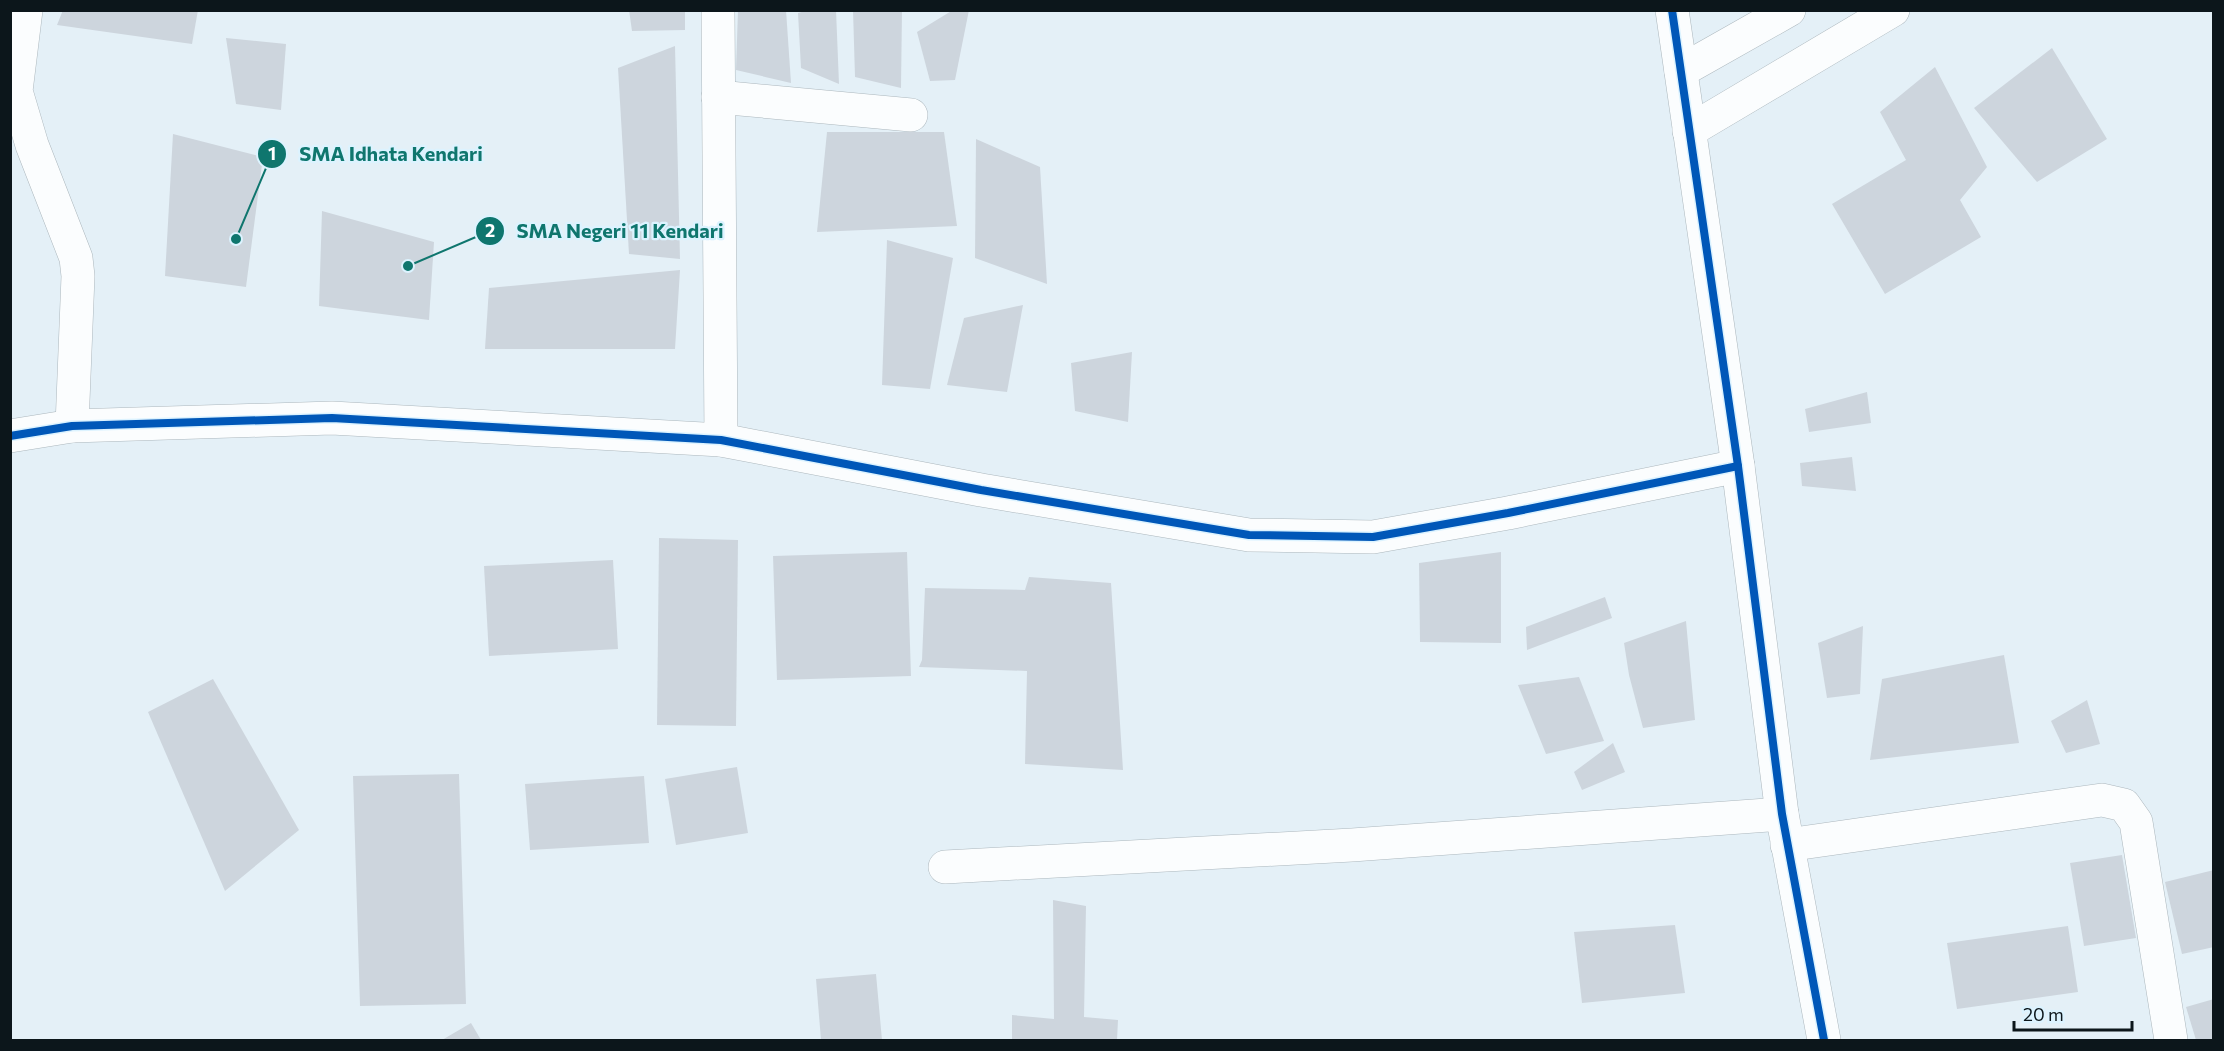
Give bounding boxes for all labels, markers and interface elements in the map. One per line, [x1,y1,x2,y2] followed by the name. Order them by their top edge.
[257,135,495,173] callout: SMA Idhata Kendari
[299,141,483,165] text: SMA Idhata Kendari
[268,142,276,164] text: 1
[475,212,736,250] callout: SMA Negeri 11 Kendari
[516,218,724,242] text: SMA Negeri 11 Kendari
[485,219,495,241] text: 2
[2014,994,2132,1032] scale bar
[2023,1003,2064,1025] text: 20 m

